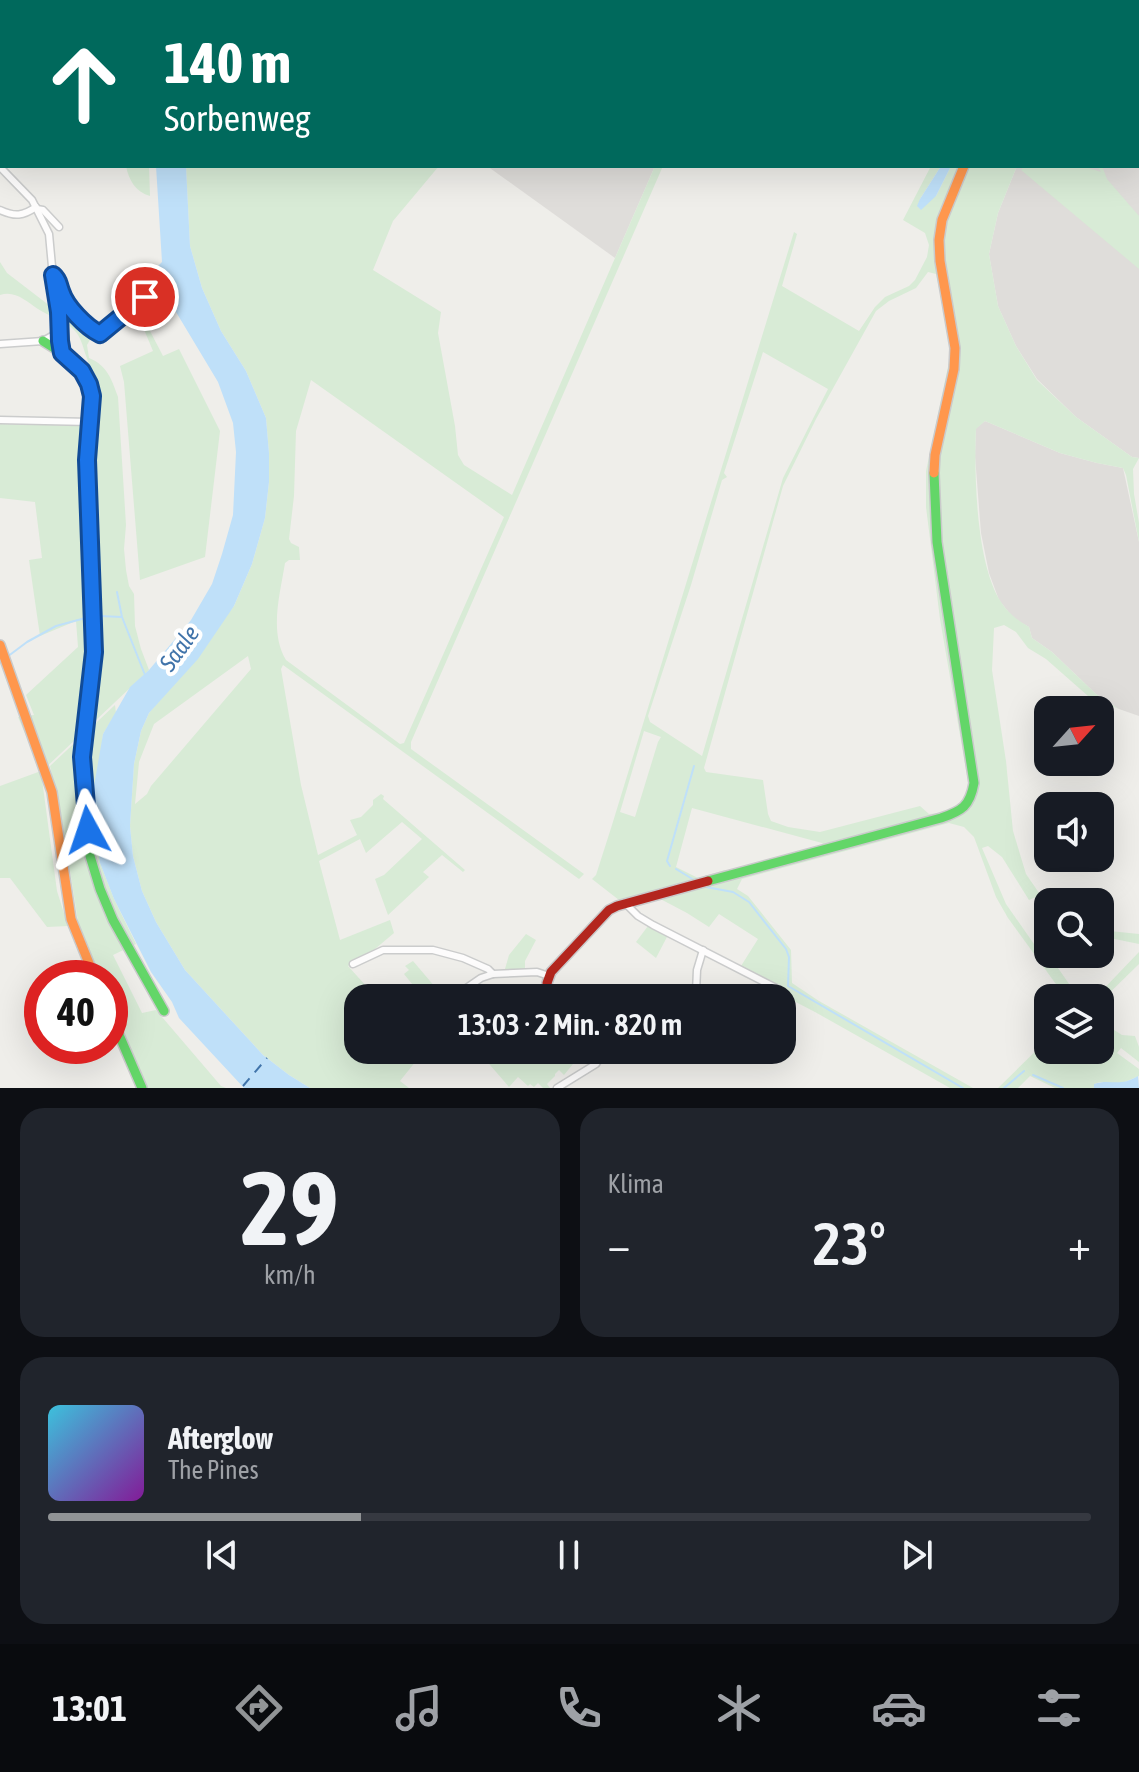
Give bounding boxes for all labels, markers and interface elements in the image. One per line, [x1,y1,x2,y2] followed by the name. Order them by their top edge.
[164,31,291,95] text: 140 m
[32,32,136,136] icon: ahead
[164,97,310,139] text: Sorbenweg
[111,263,179,331] pin
[123,275,167,319] icon: arrive
[153,620,204,677] water label: Saale
[1034,696,1114,776] north arrow
[1034,696,1114,1064] map controls
[46,788,130,872] position arrow
[1034,792,1114,872] button: sound
[1034,888,1114,968] button: search
[24,960,128,1064] speed limit sign: 40
[1034,984,1114,1064] button: layers
[458,1007,682,1041] text: 13:03 · 2 Min. · 820 m
[241,1148,339,1267] text: 29
[608,1169,664,1199] text: Klima
[813,1209,886,1278] text: 23°
[608,1219,630,1269] text: −
[1068,1219,1091,1269] text: +
[264,1260,316,1290] text: km/h
[168,1421,273,1455] text: Afterglow
[168,1455,259,1485] text: The Pines
[200,1533,244,1577] icon: previous
[547,1533,591,1577] icon: pause
[895,1533,939,1577] icon: next
[231,1680,287,1736] icon: directions
[391,1680,447,1736] icon: music
[551,1680,607,1736] icon: phone
[711,1680,767,1736] icon: climate
[871,1680,927,1736] icon: car
[1031,1680,1087,1736] icon: filters
[52,1687,127,1729] text: 13:01

